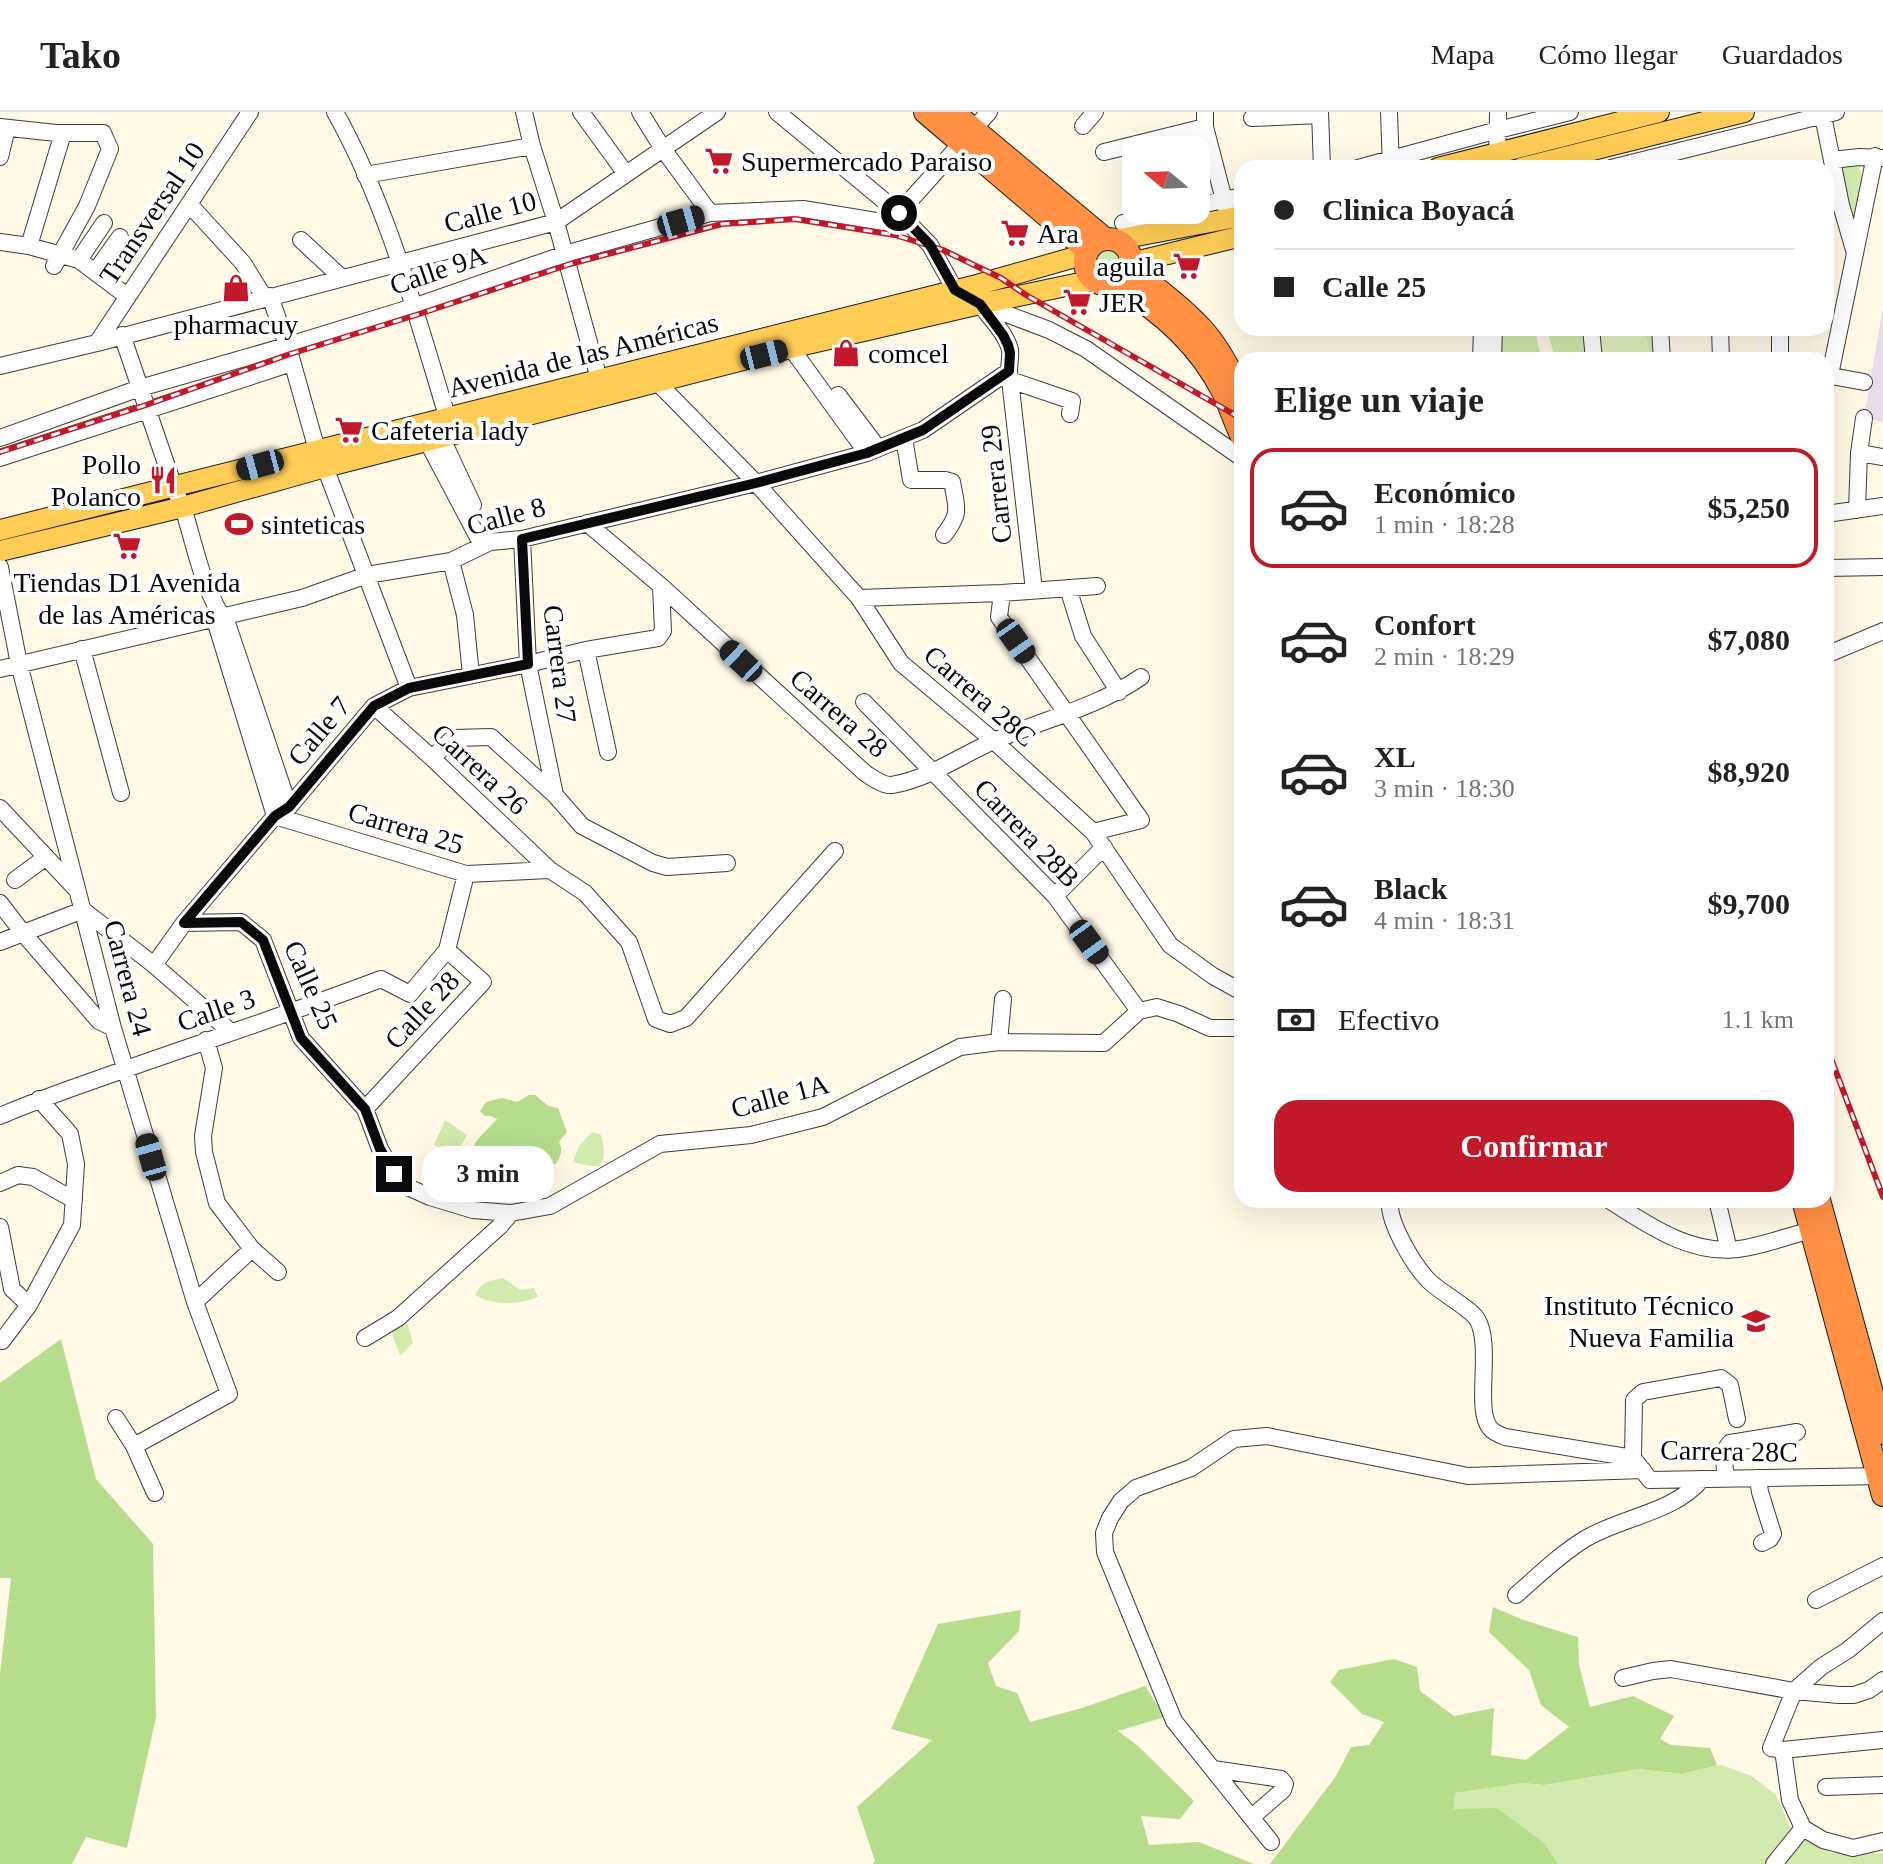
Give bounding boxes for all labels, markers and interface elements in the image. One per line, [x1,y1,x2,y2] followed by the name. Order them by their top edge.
[40,34,121,76] text: Tako
[1431,39,1495,70] text: Mapa
[1539,39,1678,70] text: Cómo llegar
[1722,39,1843,70] text: Guardados
[93,136,211,290] street label: Transversal 10
[1122,136,1210,224] north arrow
[1122,136,1210,224] map controls
[704,146,734,176] supermarket icon: Supermercado Paraiso
[741,146,992,177] place label: Supermercado Paraiso
[441,185,539,239] street label: Calle 10
[1322,193,1515,226] text: Clinica Boyacá
[881,195,917,231] route start
[655,203,707,239] car
[1000,218,1030,248] supermarket icon: Ara
[1037,218,1080,249] place label: Ara
[386,239,491,301] street label: Calle 9A
[1097,251,1166,282] place label: aguila
[1172,251,1202,281] supermarket icon: aguila
[1322,270,1426,303] text: Calle 25
[221,273,251,303] shop icon: pharmacuy
[1062,287,1092,317] supermarket icon: JER
[1099,287,1146,318] place label: JER
[445,306,721,404] street label: Avenida de las Américas
[174,309,298,340] place label: pharmacuy
[738,338,790,372] car
[831,338,861,368] shop icon: comcel
[868,338,949,369] place label: comcel
[1274,380,1484,420] text: Elige un viaje
[334,415,364,445] supermarket icon: Cafeteria lady
[371,415,529,446] place label: Cafeteria lady
[974,423,1018,545] street label: Carrera 29
[234,447,286,483] car
[51,449,141,512] place label: Pollo Polanco
[148,465,178,495] restaurant icon: Pollo Polanco
[1278,472,1350,544] icon: car
[1374,476,1516,509] text: Económico
[463,491,549,541] street label: Calle 8
[1708,491,1790,524] text: $5,250
[224,509,254,539] sports icon: sinteticas
[261,509,365,540] place label: sinteticas
[1374,510,1515,539] text: 1 min · 18:28
[112,531,142,561] supermarket icon: Tiendas D1 Avenida de las Américas
[13,567,241,630] place label: Tiendas D1 Avenida de las Américas
[537,603,583,725] street label: Carrera 27
[1278,604,1350,676] icon: car
[1374,608,1476,641] text: Confort
[992,614,1040,668] car
[1708,623,1790,656] text: $7,080
[715,636,767,686] car
[918,639,1042,753] street label: Carrera 28C
[1374,642,1515,671] text: 2 min · 18:29
[784,662,894,764] street label: Carrera 28
[281,690,357,772] street label: Calle 7
[426,717,534,821] street label: Carrera 26
[1278,736,1350,808] icon: car
[1374,740,1416,773] text: XL
[1708,755,1790,788] text: $8,920
[968,773,1086,893] street label: Carrera 28B
[1374,774,1515,803] text: 3 min · 18:30
[345,796,467,860] street label: Carrera 25
[1278,868,1350,940] icon: car
[1374,872,1447,905] text: Black
[1708,887,1790,920] text: $9,700
[1374,906,1515,935] text: 4 min · 18:31
[1065,916,1113,968] car
[98,917,158,1039] street label: Carrera 24
[278,936,344,1034] street label: Calle 25
[379,965,465,1055] street label: Calle 28
[173,982,259,1038] street label: Calle 3
[1274,998,1318,1042] icon: cash
[1338,1003,1440,1036] text: Efectivo
[1722,1005,1794,1034] text: 1.1 km
[728,1068,833,1124] street label: Calle 1A
[1274,1100,1794,1192] button: Confirmar
[133,1131,169,1183] car
[422,1146,554,1202] callout: 3 min
[376,1156,412,1192] route end
[457,1159,519,1188] text: 3 min
[1544,1290,1735,1353] place label: Instituto Técnico Nueva Familia
[1741,1306,1771,1336] school or university icon: Instituto Técnico Nueva Familia
[1660,1434,1798,1468] street label: Carrera 28C

